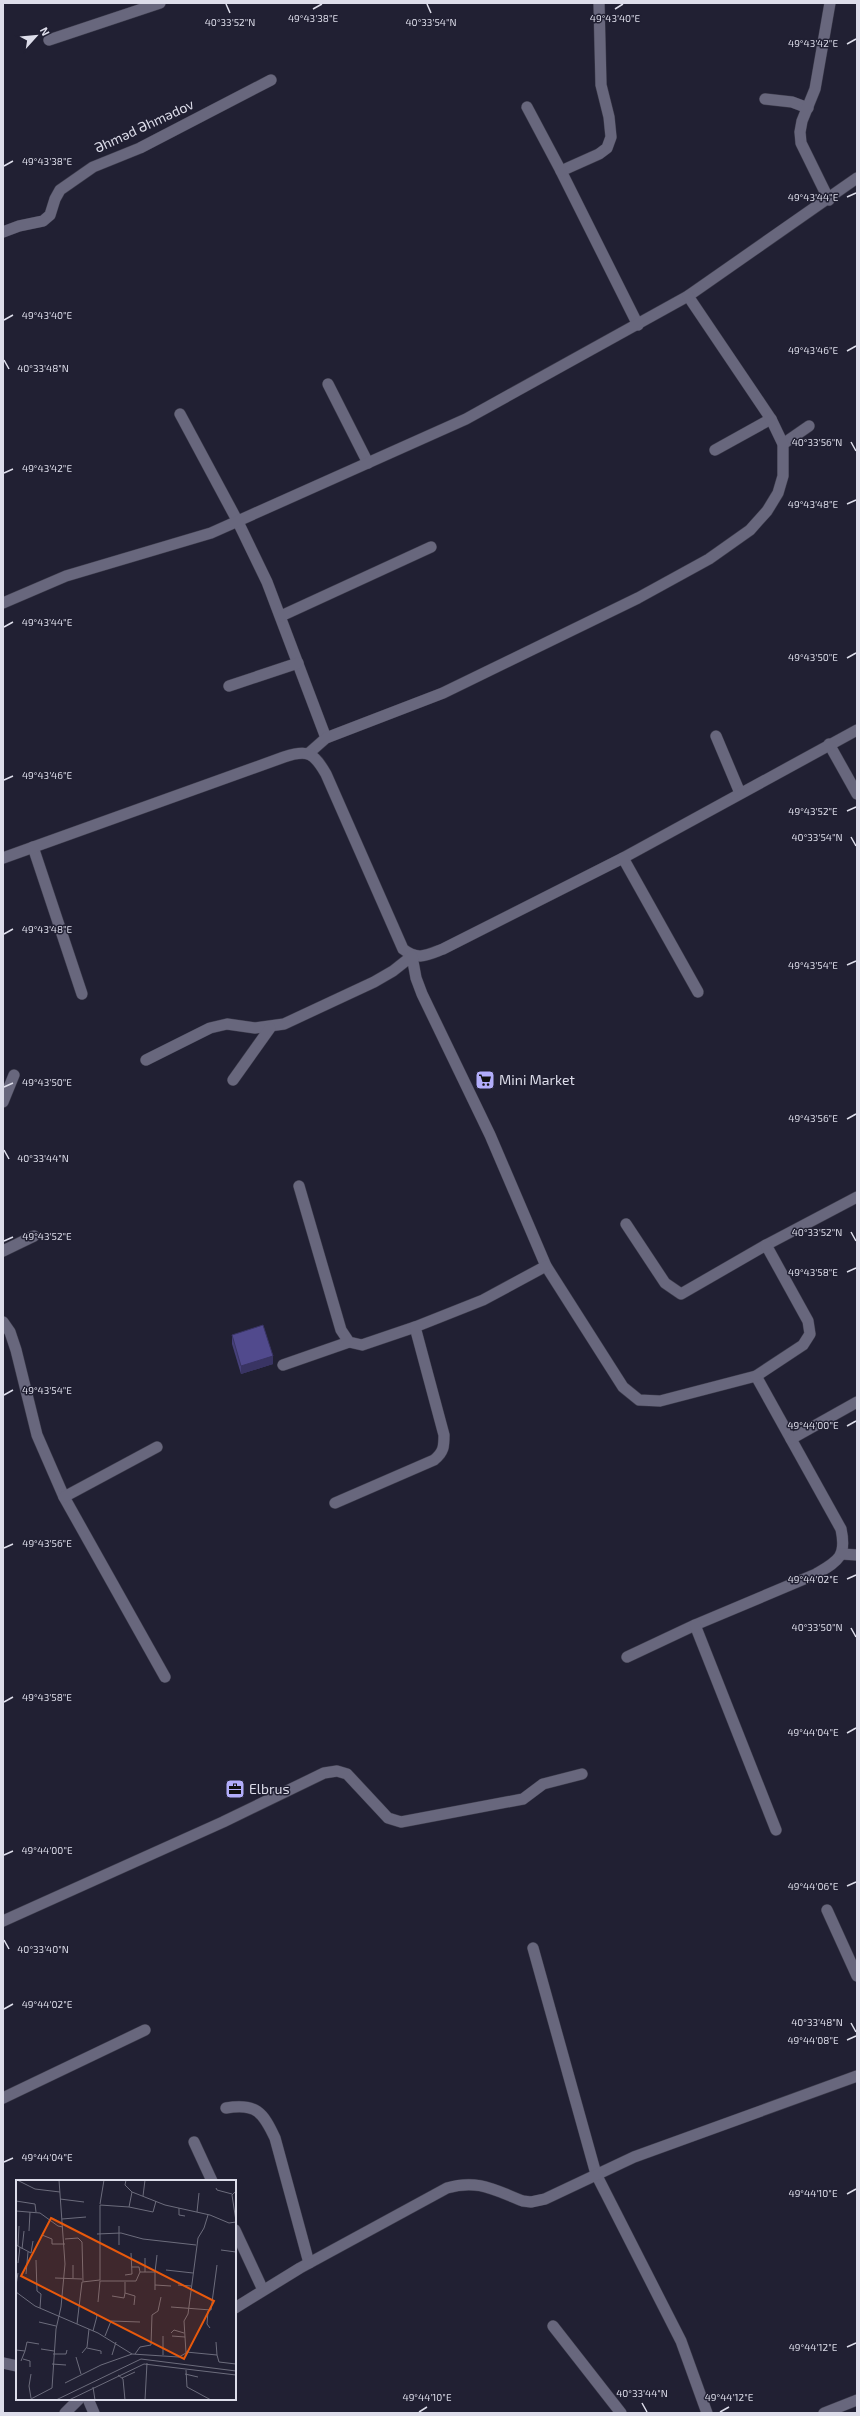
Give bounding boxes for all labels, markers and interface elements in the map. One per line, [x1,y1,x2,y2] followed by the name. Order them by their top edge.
[288,12,338,24] text: 49°43'38"E
[590,12,641,24] text: 49°43'40"E
[16,16,56,56] north arrow
[205,16,255,28] text: 40°33'52"N
[405,16,457,28] text: 40°33'54"N
[38,25,53,38] text: N
[788,37,838,49] text: 49°43'42"E
[91,95,197,156] street label: Əhməd Əhmədov
[22,155,72,167] text: 49°43'38"E
[788,191,839,203] text: 49°43'44"E
[22,309,73,321] text: 49°43'40"E
[788,344,838,356] text: 49°43'46"E
[17,362,69,374] text: 40°33'48"N
[792,436,842,448] text: 40°33'56"N
[22,462,72,474] text: 49°43'42"E
[788,498,839,510] text: 49°43'48"E
[22,616,73,628] text: 49°43'44"E
[788,651,838,663] text: 49°43'50"E
[22,769,72,781] text: 49°43'46"E
[788,805,838,817] text: 49°43'52"E
[791,831,843,843] text: 40°33'54"N
[22,923,73,935] text: 49°43'48"E
[788,959,838,971] text: 49°43'54"E
[474,1069,496,1091] supermarket icon: Mini Market
[499,1071,575,1088] place label: Mini Market
[22,1076,72,1088] text: 49°43'50"E
[788,1112,838,1124] text: 49°43'56"E
[17,1152,69,1164] text: 40°33'44"N
[792,1226,842,1238] text: 40°33'52"N
[22,1230,72,1242] text: 49°43'52"E
[788,1266,838,1278] text: 49°43'58"E
[22,1384,72,1396] text: 49°43'54"E
[787,1419,839,1431] text: 49°44'00"E
[22,1537,72,1549] text: 49°43'56"E
[788,1573,839,1585] text: 49°44'02"E
[792,1621,843,1633] text: 40°33'50"N
[22,1691,72,1703] text: 49°43'58"E
[787,1726,839,1738] text: 49°44'04"E
[224,1778,246,1800] office icon: Elbrus
[249,1780,290,1797] place label: Elbrus
[21,1844,73,1856] text: 49°44'00"E
[788,1880,839,1892] text: 49°44'06"E
[17,1943,69,1955] text: 40°33'40"N
[22,1998,73,2010] text: 49°44'02"E
[791,2016,843,2028] text: 40°33'48"N
[787,2034,839,2046] text: 49°44'08"E
[21,2151,73,2163] text: 49°44'04"E
[16,2180,236,2400] inset map
[789,2187,838,2199] text: 49°44'10"E
[789,2341,838,2353] text: 49°44'12"E
[616,2387,668,2399] text: 40°33'44"N
[403,2391,452,2403] text: 49°44'10"E
[705,2391,754,2403] text: 49°44'12"E

